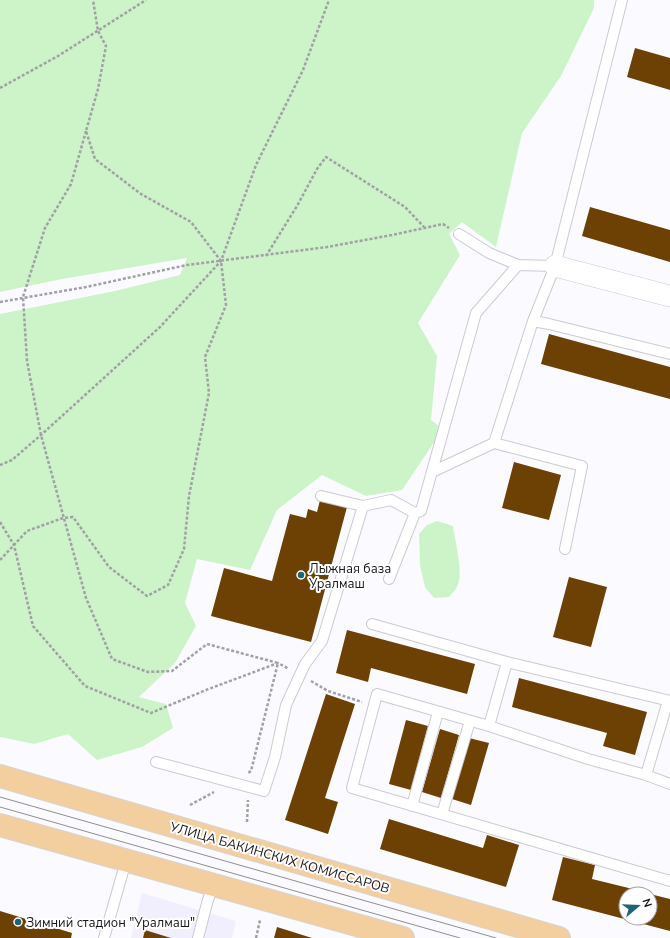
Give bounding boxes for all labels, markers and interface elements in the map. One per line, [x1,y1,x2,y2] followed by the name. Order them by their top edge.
[308,560,391,593] place label: Лыжная база Уралмаш
[296,570,306,580] marker: Лыжная база Уралмаш
[167,818,392,898] street label: УЛИЦА БАКИНСКИХ КОМИССАРОВ
[618,886,658,926] north arrow
[639,897,655,909] text: N
[26,914,195,932] place label: Зимний стадион "Уралмаш"
[13,917,23,927] marker: Зимний стадион "Уралмаш"

